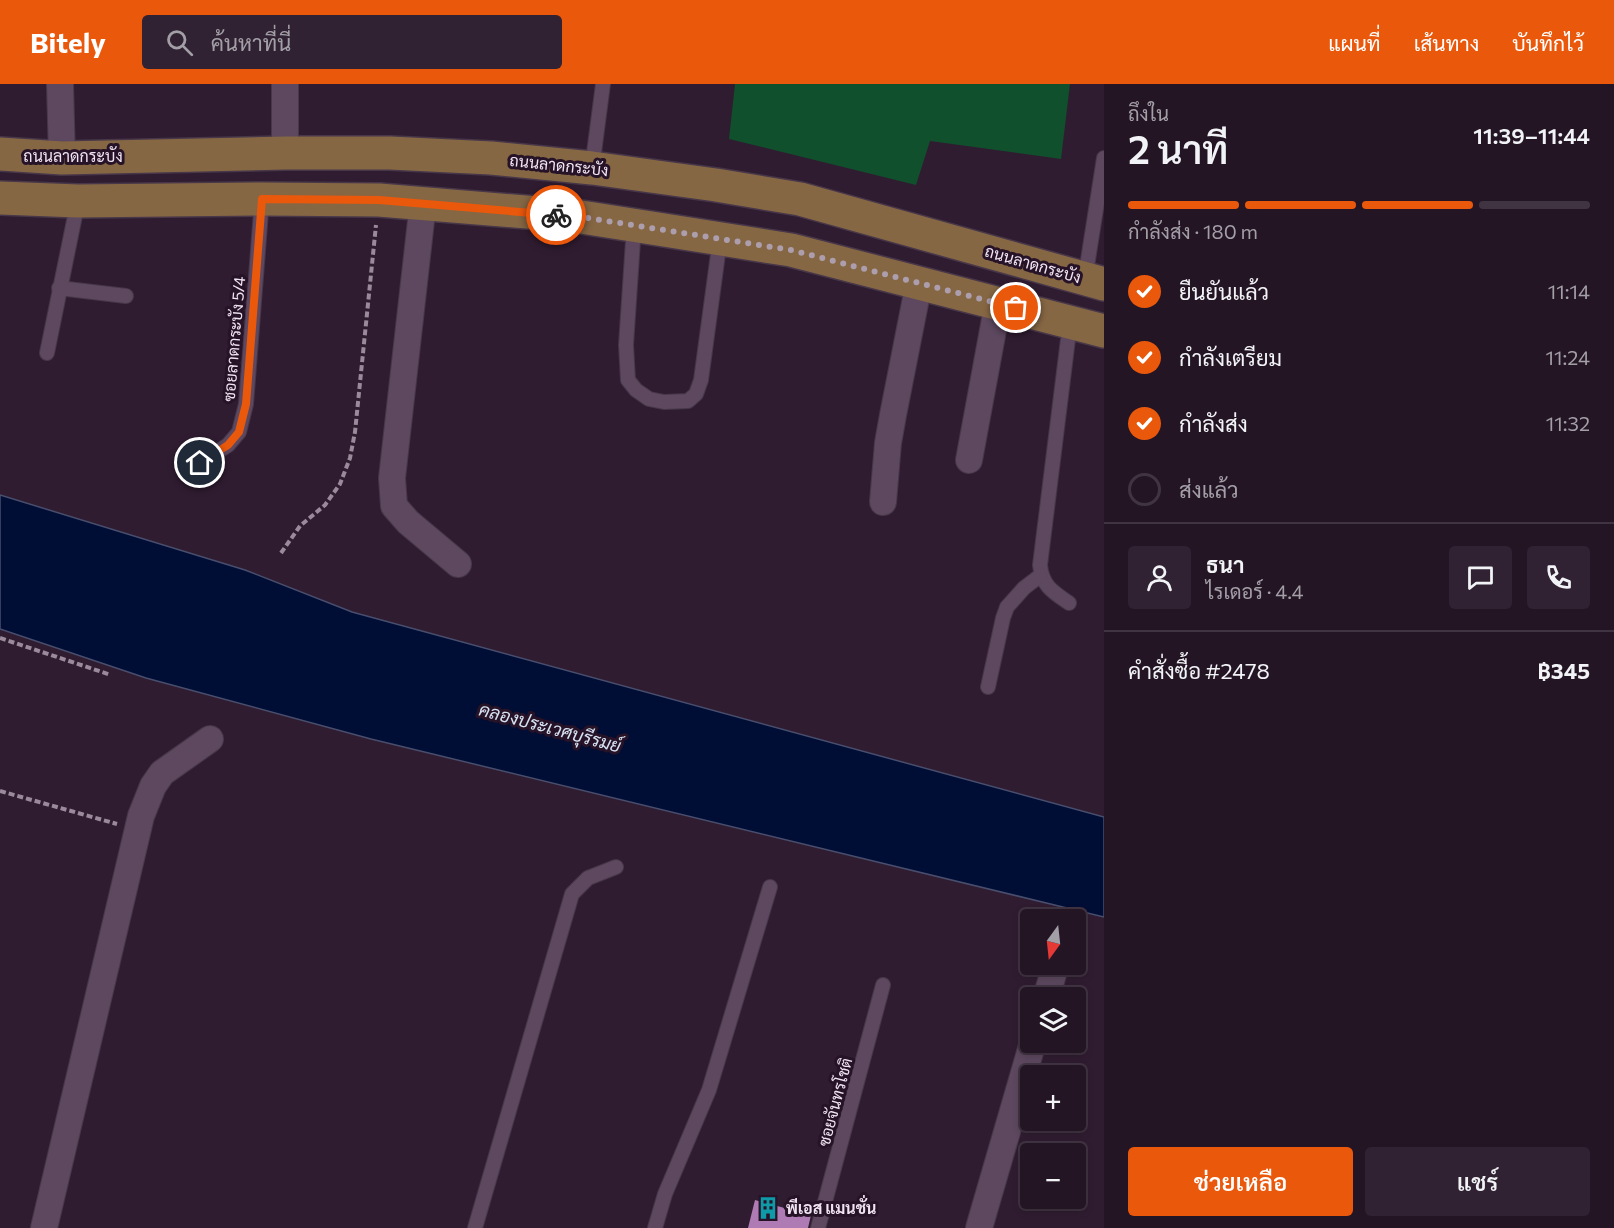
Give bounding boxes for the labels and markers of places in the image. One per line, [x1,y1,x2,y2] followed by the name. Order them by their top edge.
[990,282,1041,333] pin
[174,437,225,488] pin
[786,1194,876,1217] place label: พีเอส แมนชั่น
[755,1195,781,1221] building icon: พีเอส แมนชั่น

